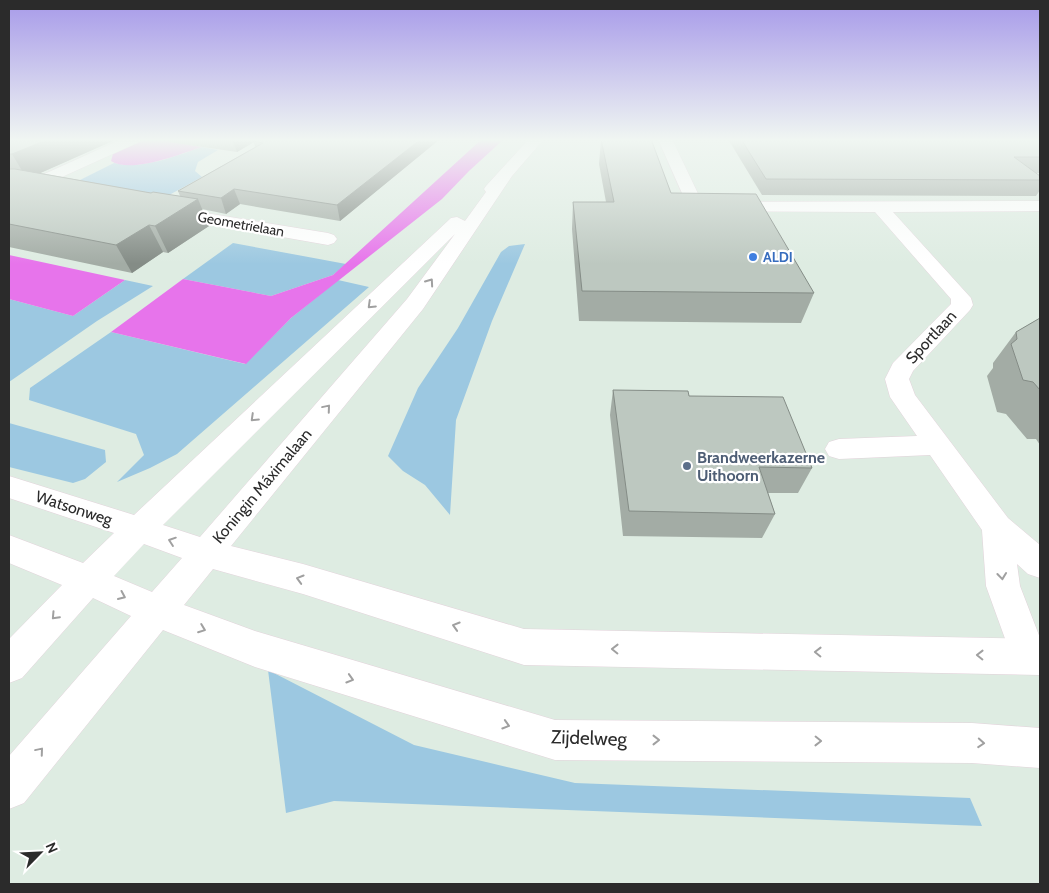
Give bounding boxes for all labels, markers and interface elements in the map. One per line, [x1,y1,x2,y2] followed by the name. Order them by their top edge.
[196,208,286,240] street label: Geometrielaan
[763,248,793,266] place label: ALDI
[747,251,759,263] marker: ALDI
[424,278,433,288] one-way arrow
[368,299,377,308] one-way arrow
[902,307,960,367] street label: Sportlaan
[322,405,330,414] one-way arrow
[251,412,260,421] one-way arrow
[208,425,316,547] street label: Koningin Máximalaan
[697,448,825,485] place label: Brandweerkazerne Uithoorn
[681,460,693,472] marker: Brandweerkazerne Uithoorn
[33,487,116,530] street label: Watsonweg
[168,537,177,547] one-way arrow
[996,572,1007,580] one-way arrow
[297,574,305,584] one-way arrow
[117,589,126,600] one-way arrow
[52,610,61,619] one-way arrow
[452,622,460,632] one-way arrow
[197,623,206,633] one-way arrow
[611,644,618,654] one-way arrow
[813,647,821,658] one-way arrow
[976,650,984,660] one-way arrow
[346,673,354,683] one-way arrow
[502,720,510,730] one-way arrow
[551,725,628,751] street label: Zijdelweg
[652,735,660,745] one-way arrow
[815,736,823,746] one-way arrow
[977,738,985,749] one-way arrow
[35,747,44,756] one-way arrow
[15,828,65,878] north arrow
[42,840,62,856] text: N

